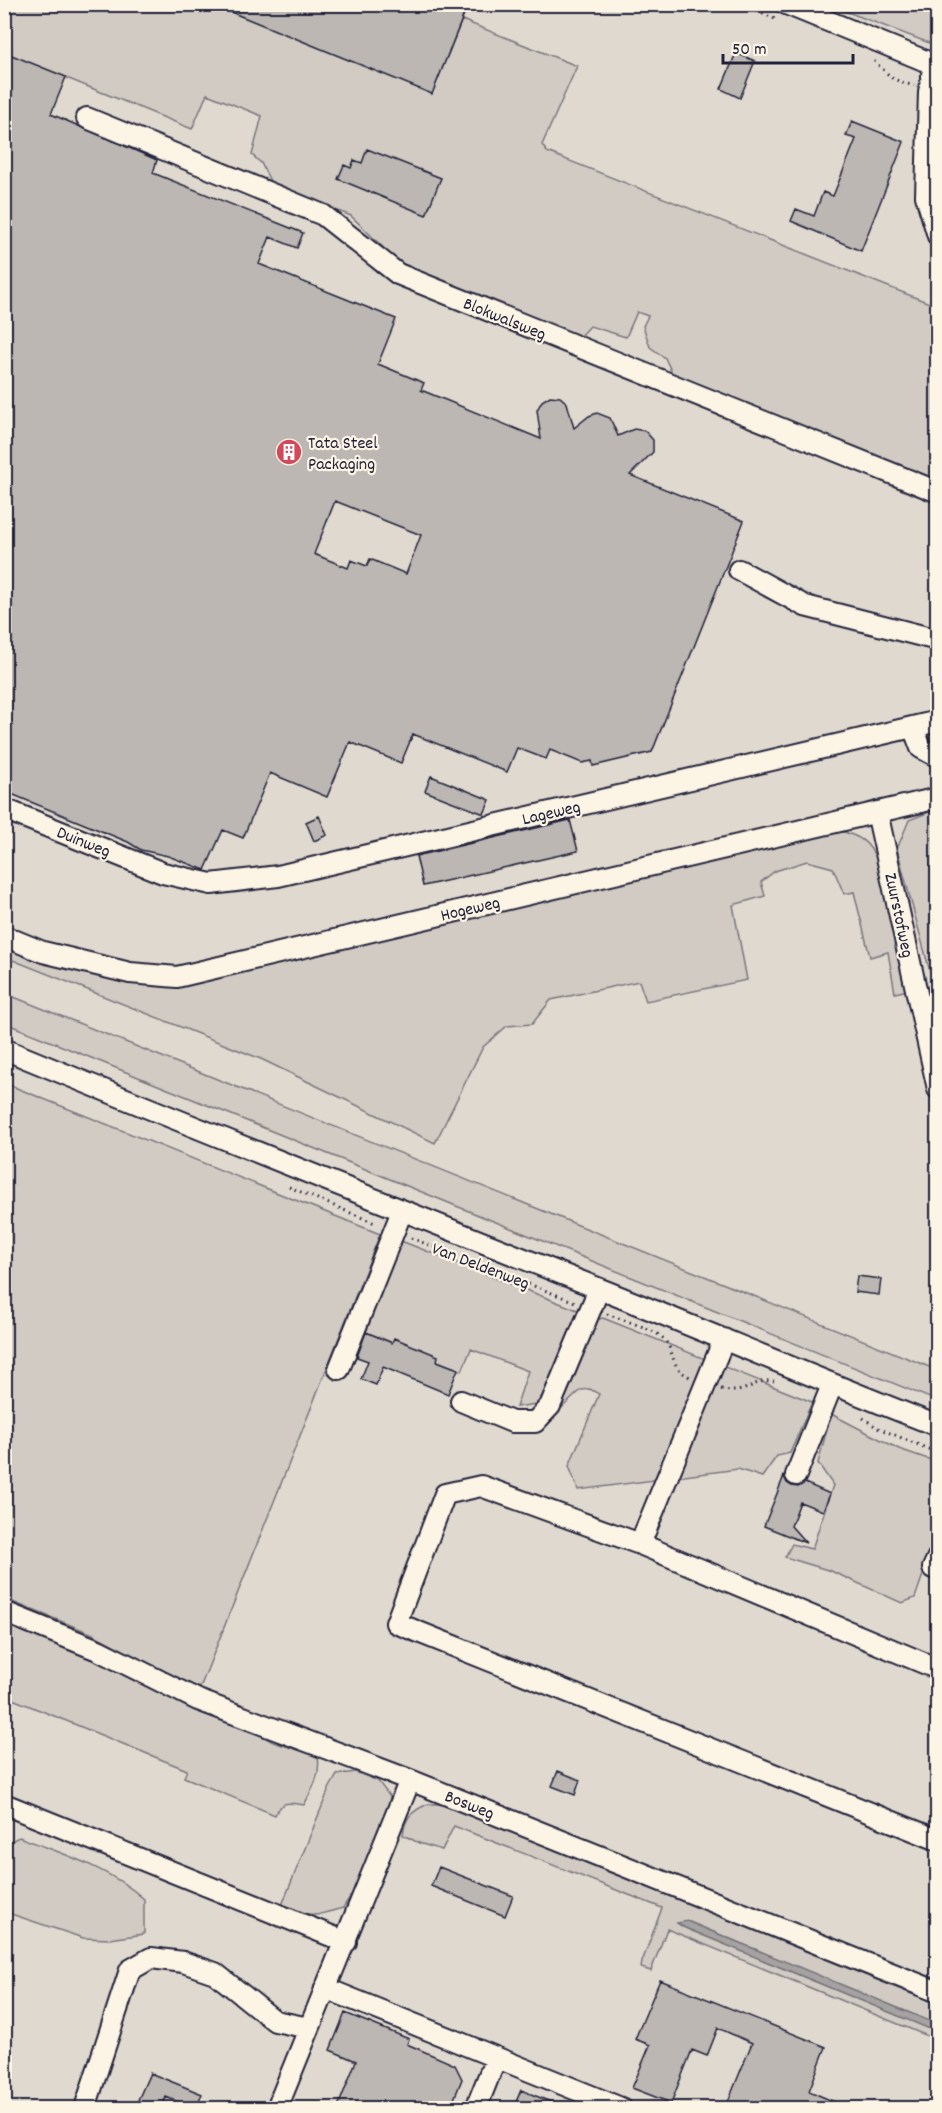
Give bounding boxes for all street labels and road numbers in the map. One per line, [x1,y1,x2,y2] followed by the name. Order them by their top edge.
[459,292,549,348] street label: Blokwalsweg
[520,796,583,833] street label: Lageweg
[52,821,114,865] street label: Duinweg
[876,871,919,960] street label: Zuurstofweg
[438,891,503,929] street label: Hogeweg
[427,1237,533,1298] street label: Van Deldenweg
[440,1785,498,1828] street label: Bosweg

